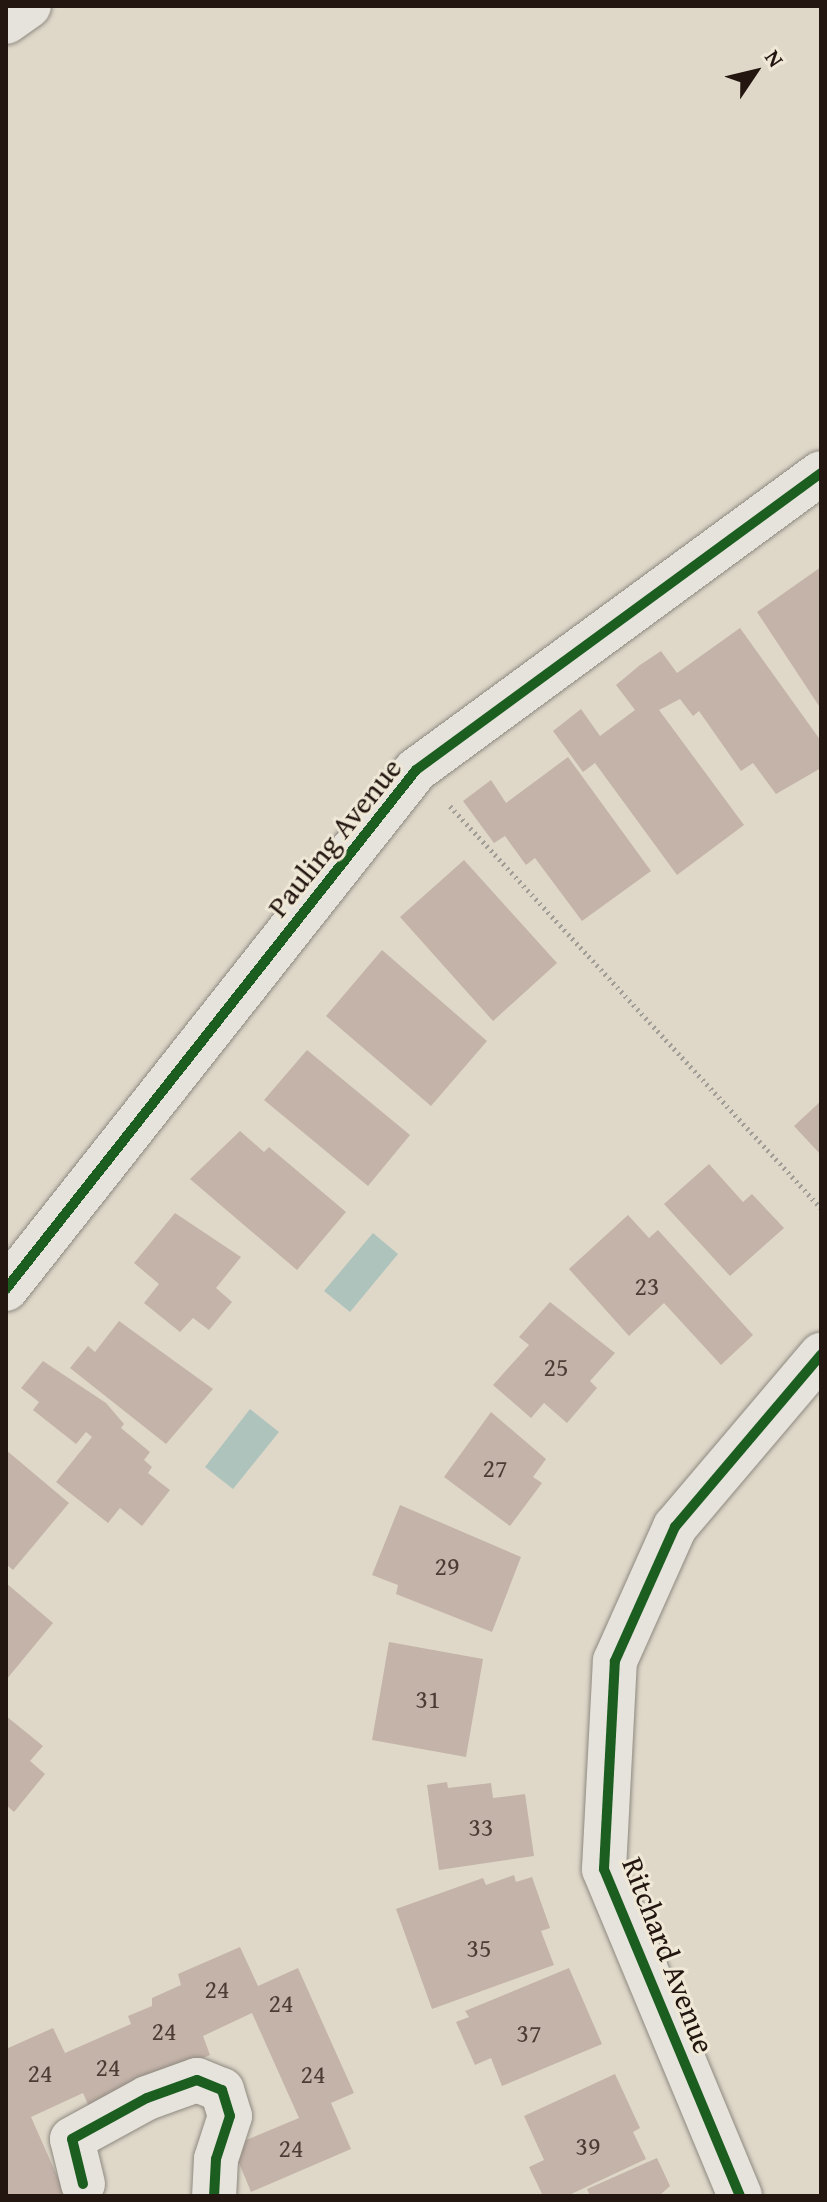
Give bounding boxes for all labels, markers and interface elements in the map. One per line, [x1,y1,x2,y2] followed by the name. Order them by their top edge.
[715,32,795,112] north arrow
[757,43,792,73] text: N
[259,750,409,924] street label: Pauling Avenue
[634,1270,660,1302] house number: 23
[543,1351,569,1383] house number: 25
[482,1452,508,1484] house number: 27
[434,1550,460,1582] house number: 29
[415,1683,441,1715] house number: 31
[468,1811,494,1843] house number: 33
[615,1852,723,2058] street label: Ritchard Avenue
[466,1932,492,1964] house number: 35
[204,1973,230,2005] house number: 24
[268,1987,294,2019] house number: 24
[151,2015,177,2047] house number: 24
[516,2017,542,2049] house number: 37
[95,2051,121,2083] house number: 24
[27,2057,53,2089] house number: 24
[300,2058,326,2090] house number: 24
[575,2130,601,2162] house number: 39
[278,2132,304,2164] house number: 24

